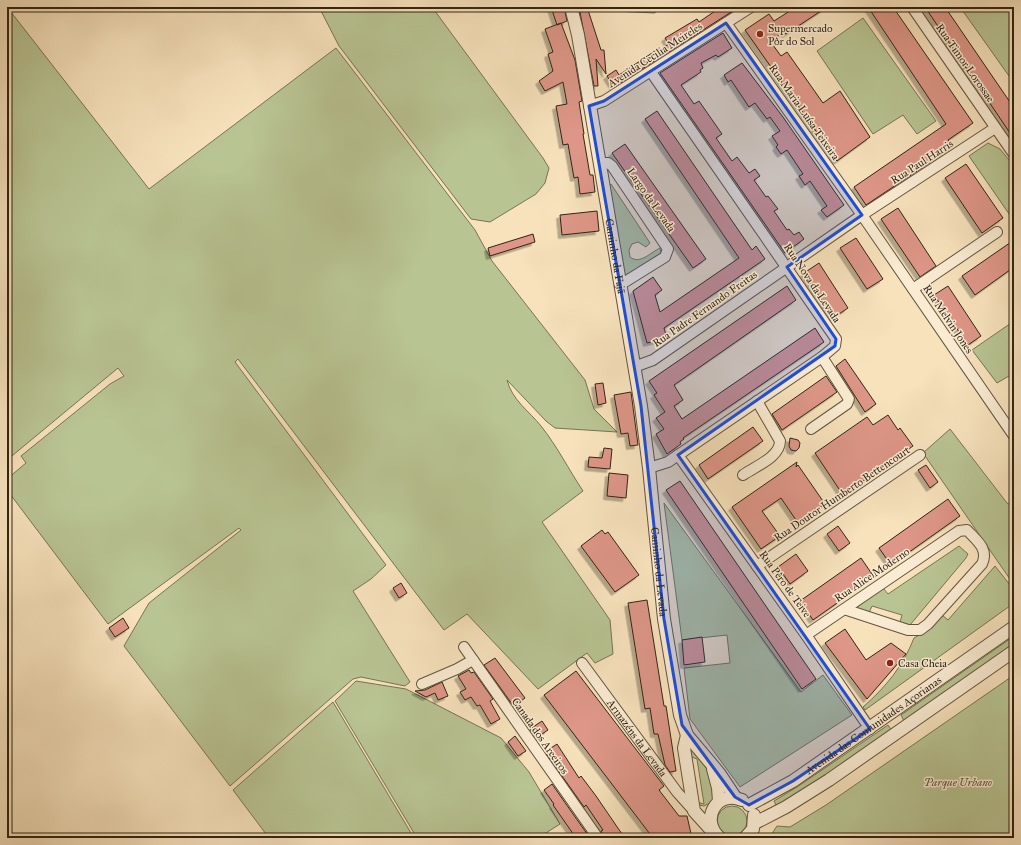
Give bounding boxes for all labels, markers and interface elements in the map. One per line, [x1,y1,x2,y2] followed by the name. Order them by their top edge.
[605,20,705,91] street label: Avenida Cecilia Meireles
[933,21,997,105] street label: Rua Timor Lorossae
[768,22,833,48] place label: Supermercado Pôr do Sol
[755,29,765,39] marker: Supermercado Pôr do Sol
[766,62,842,163] street label: Rua Maria Luísa Teixeira
[888,137,956,187] street label: Rua Paul Harris
[624,165,678,235] street label: Largo da Levada
[603,217,628,295] street label: Caminho da Fajã
[781,241,844,325] street label: Rua Nova da Levada
[650,268,760,350] street label: Rua Padre Fernando Freitas
[919,282,976,356] street label: Rua Melvin Jones
[771,443,913,545] street label: Rua Doutor Humberto Bettencourt
[648,526,670,617] street label: Caminho da Levada
[832,545,912,605] street label: Rua Alice Moderno
[756,548,814,620] street label: Rua Pêro de Teive
[898,657,947,670] place label: Casa Cheia
[885,658,895,668] marker: Casa Cheia
[802,673,944,777] street label: Avenida das Comunidades Açorianas
[509,695,571,777] street label: Canada dos Areeiros
[604,696,670,779] street label: Armazéns da Levada
[924,776,992,789] park label: Parque Urbano

